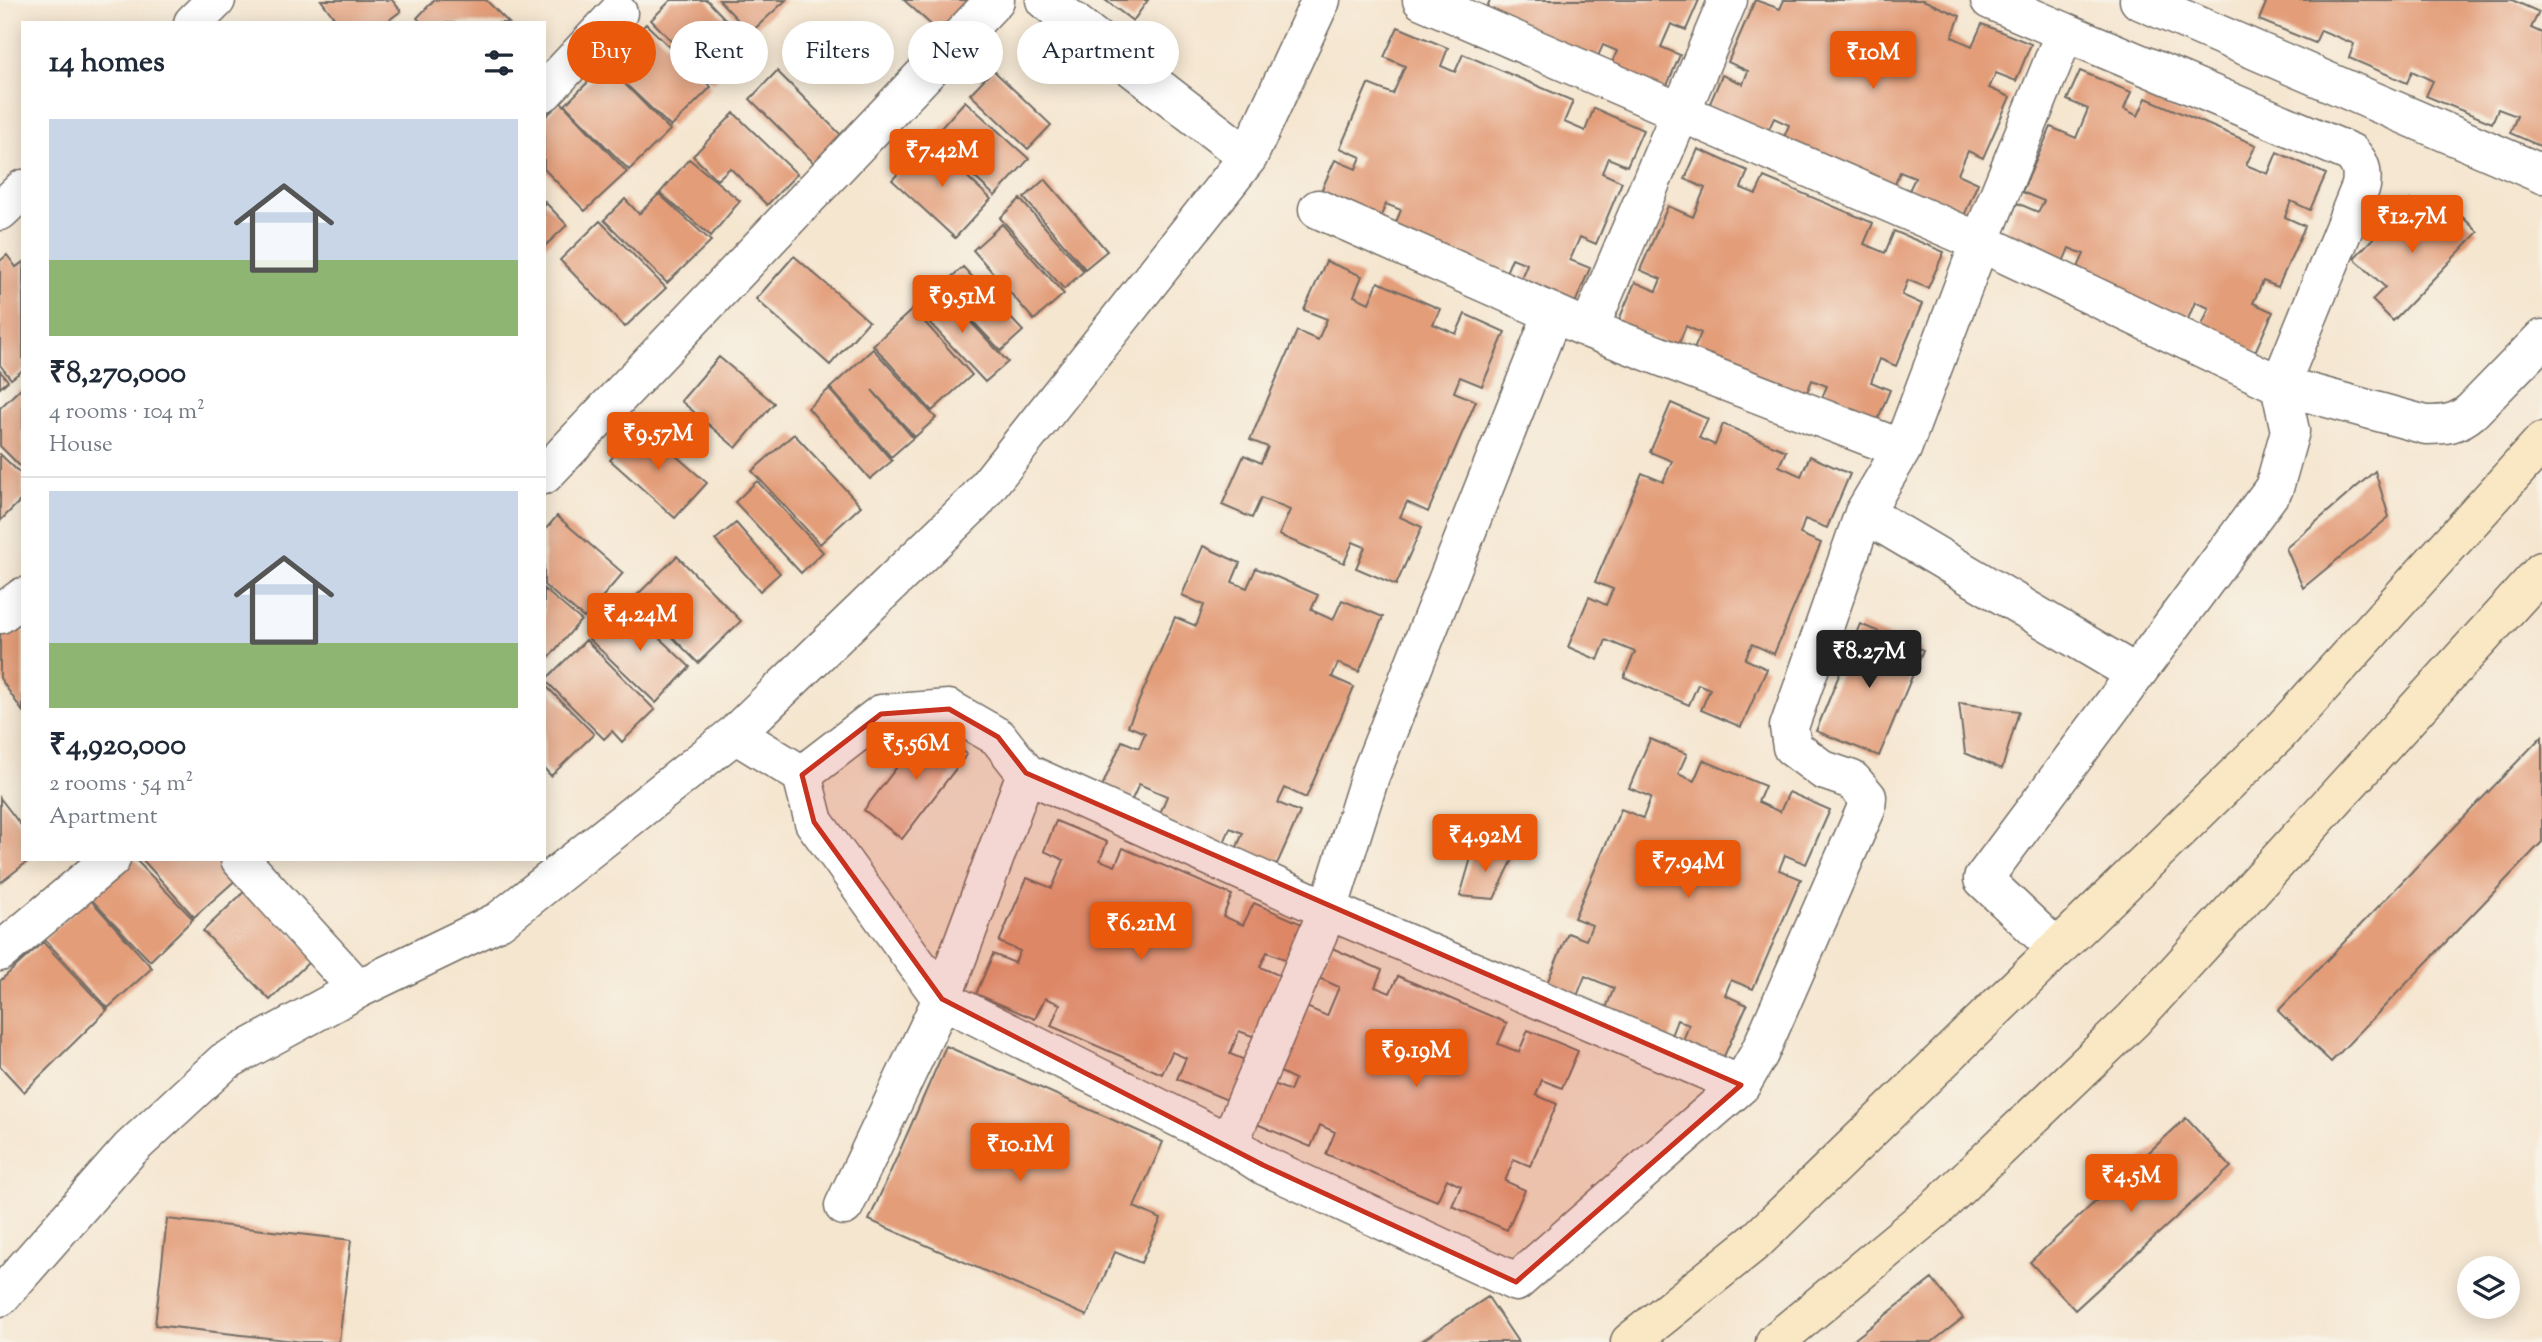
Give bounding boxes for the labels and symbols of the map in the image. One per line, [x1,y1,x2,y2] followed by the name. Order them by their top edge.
[1832,32,1914,91] pin: ₹10M
[885,130,999,189] pin: ₹7.42M
[2355,196,2469,255] pin: ₹12.7M
[905,276,1019,335] pin: ₹9.51M
[601,412,715,472] pin: ₹9.57M
[583,594,697,653] pin: ₹4.24M
[1812,630,1926,690] pin: ₹8.27M
[859,722,973,782] pin: ₹5.56M
[1428,814,1542,874] pin: ₹4.92M
[1631,841,1745,900] pin: ₹7.94M
[1084,902,1198,962] pin: ₹6.21M
[1359,1030,1473,1089] pin: ₹9.19M
[963,1124,1077,1183] pin: ₹10.1M
[2082,1154,2180,1214] pin: ₹4.5M

